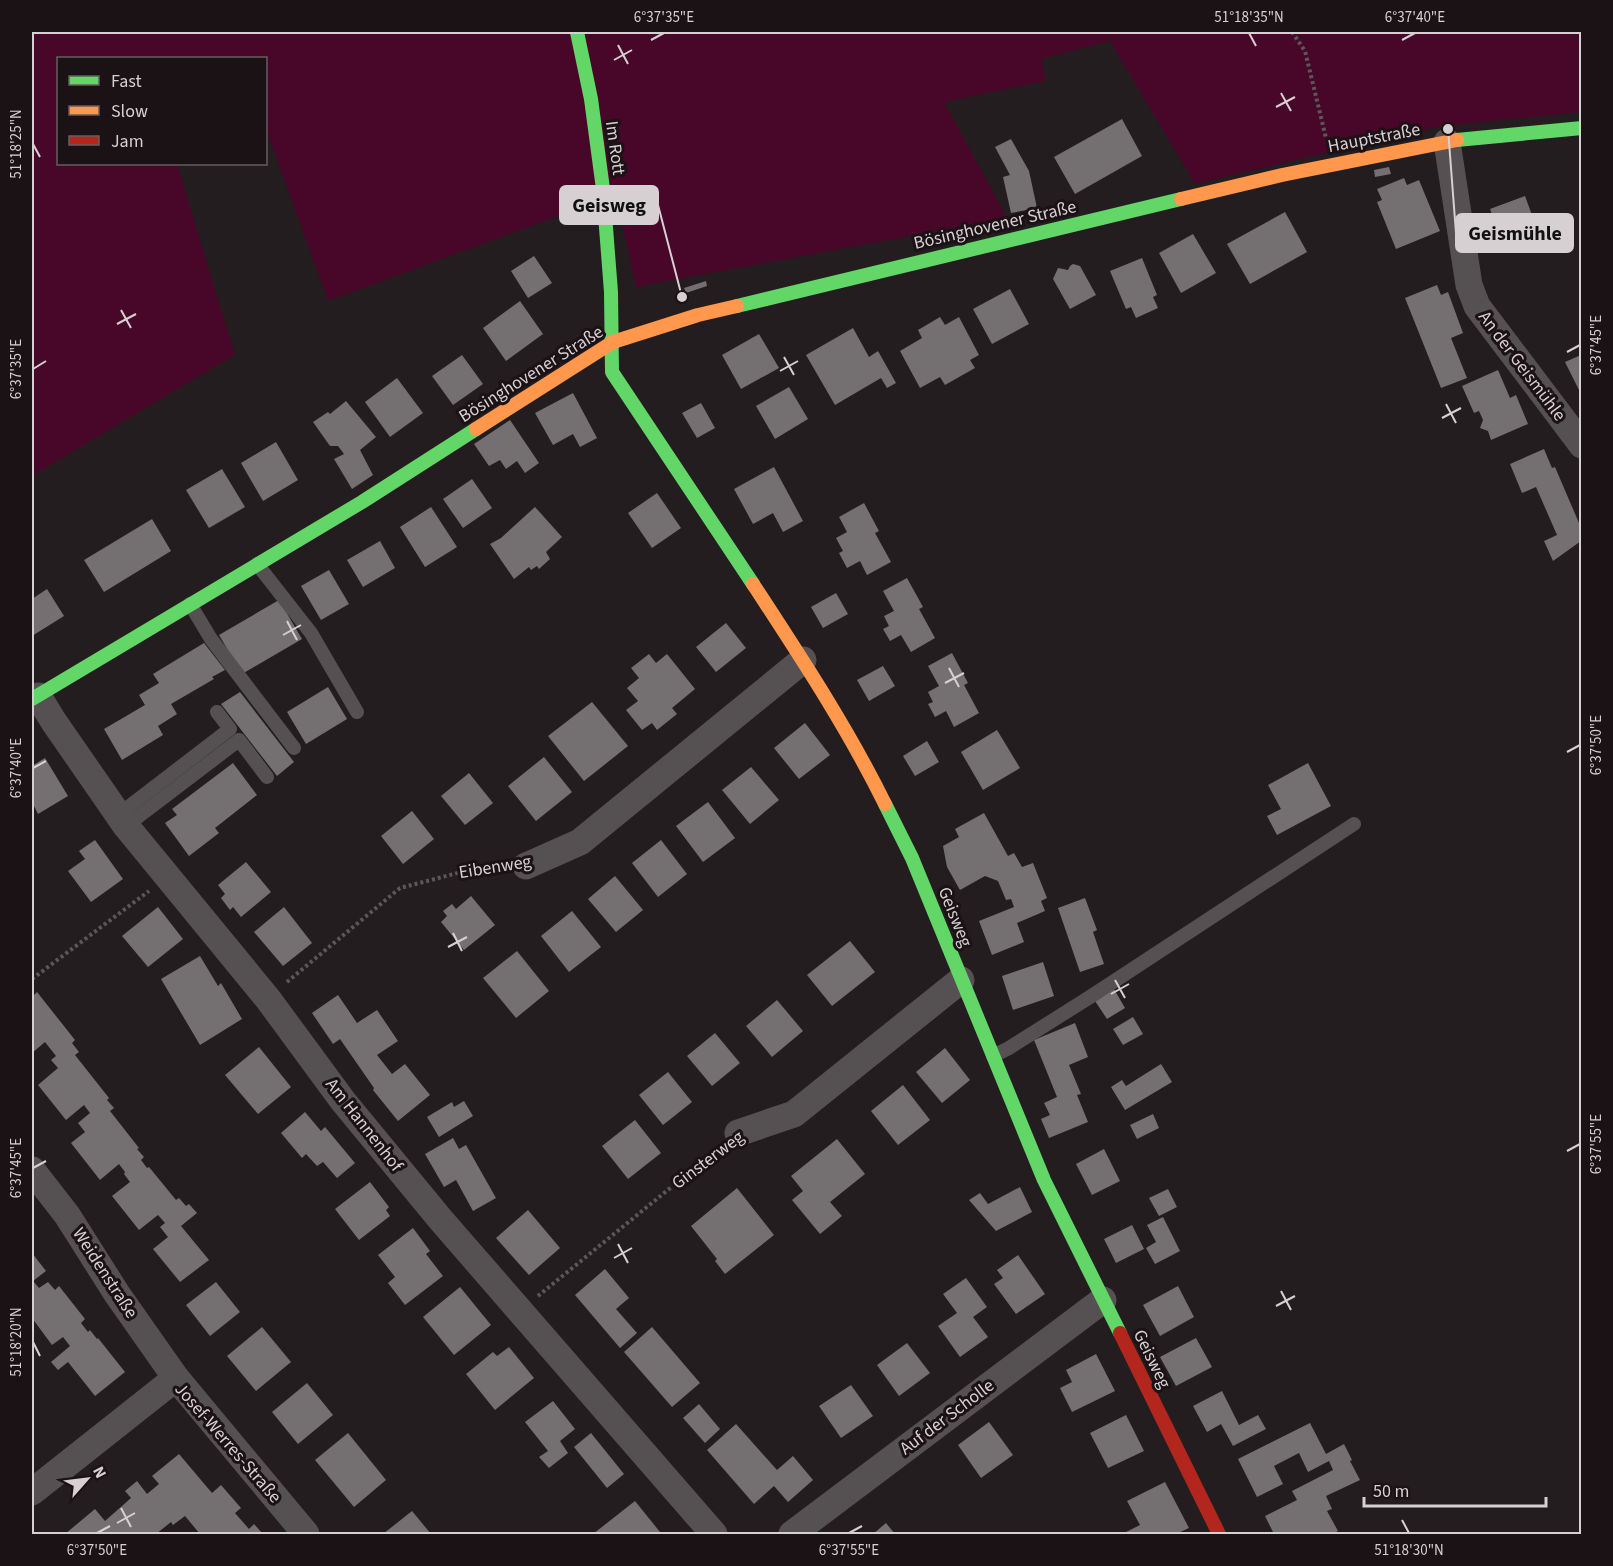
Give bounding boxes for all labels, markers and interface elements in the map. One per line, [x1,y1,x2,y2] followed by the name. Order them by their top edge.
[634,7,694,28] text: 6°37'35"E
[1214,7,1284,28] text: 51°18'35"N
[1385,7,1445,28] text: 6°37'40"E
[57,57,267,165] legend
[111,69,142,94] text: Fast
[111,99,148,124] text: Slow
[6,109,27,179] text: 51°18'25"N
[1326,117,1422,159] street label: Hauptstraße
[599,119,631,177] street label: Im Rott
[111,129,144,154] text: Jam
[560,186,658,224] callout: Geisweg
[572,192,646,220] text: Geisweg
[911,194,1079,256] street label: Bösinghovener Straße
[1456,214,1573,252] callout: Geismühle
[1468,220,1562,248] text: Geismühle
[1472,306,1572,426] street label: An der Geismühle
[1586,315,1607,375] text: 6°37'45"E
[454,319,608,429] street label: Bösinghovener Straße
[6,339,27,399] text: 6°37'35"E
[1586,715,1607,775] text: 6°37'50"E
[6,738,27,798] text: 6°37'40"E
[457,849,533,885] street label: Eibenweg
[932,883,978,951] street label: Geisweg
[320,1073,409,1178] street label: Am Hannenhof
[1586,1114,1607,1174] text: 6°37'55"E
[667,1125,749,1195] street label: Ginsterweg
[6,1138,27,1198] text: 6°37'45"E
[66,1223,144,1323] street label: Weidenstraße
[6,1307,27,1377] text: 51°18'20"N
[1127,1325,1177,1393] street label: Geisweg
[895,1373,1000,1461] street label: Auf der Scholle
[169,1377,287,1509] street label: Josef-Werres-Straße
[57,1449,117,1509] north arrow
[87,1463,112,1482] text: N
[1364,1470,1546,1508] scale bar
[1373,1479,1409,1504] text: 50 m
[67,1540,127,1561] text: 6°37'50"E
[819,1540,879,1561] text: 6°37'55"E
[1374,1540,1444,1561] text: 51°18'30"N

